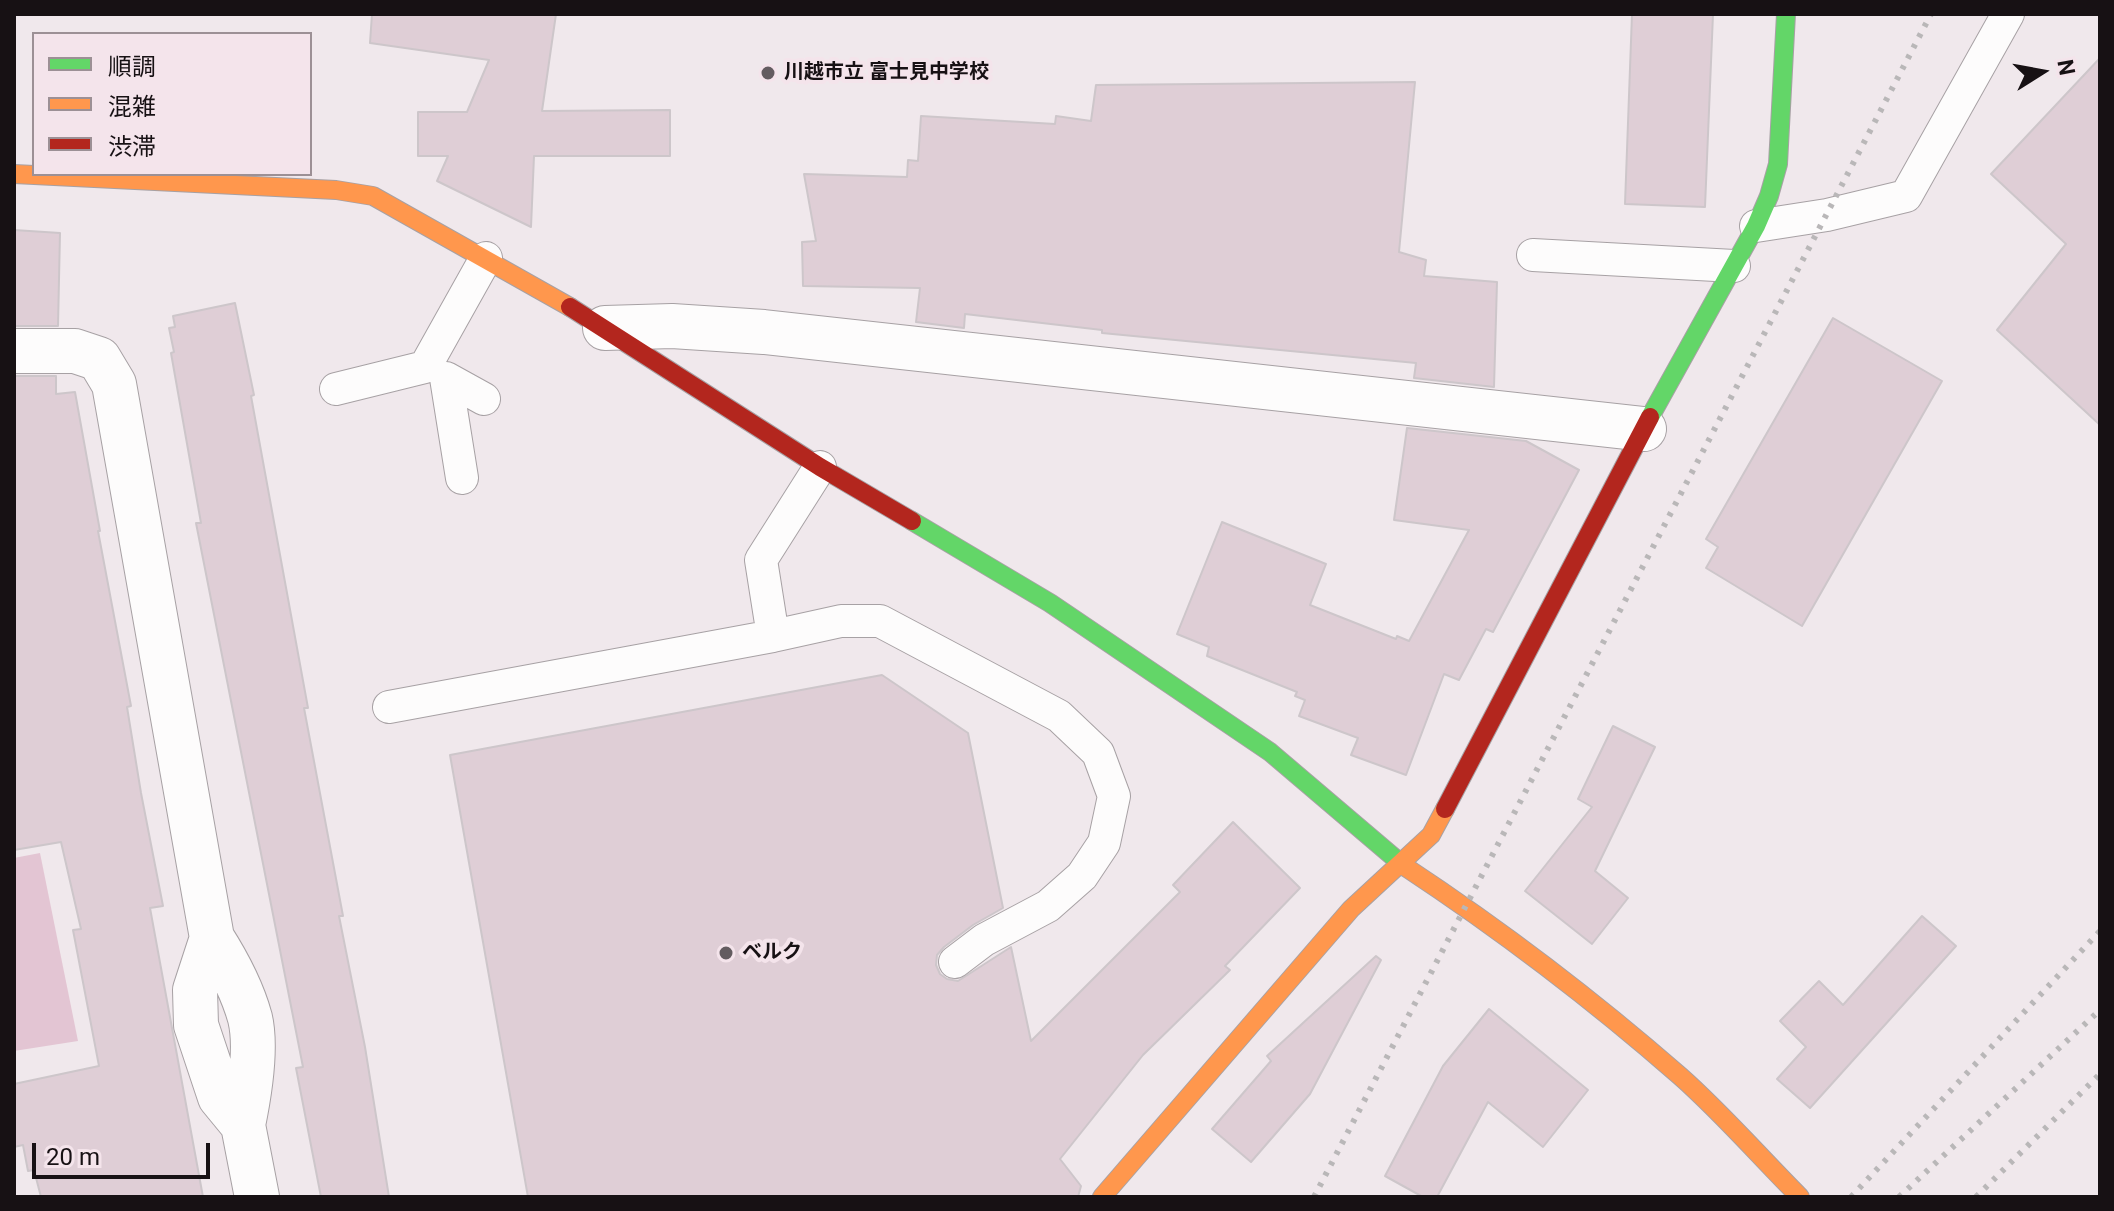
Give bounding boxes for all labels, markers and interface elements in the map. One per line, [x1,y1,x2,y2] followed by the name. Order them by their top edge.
[32,32,312,176] legend
[2002,32,2082,112] north arrow
[108,53,156,81] text: 順調
[2052,57,2080,77] text: N
[784,61,989,85] place label: 川越市立 富士見中学校
[759,64,777,82] marker: 川越市立 富士見中学校
[108,93,156,121] text: 混雑
[108,133,156,161] text: 渋滞
[742,941,802,965] place label: ベルク
[717,944,735,962] marker: ベルク
[36,1127,214,1177] scale bar
[46,1143,100,1171] text: 20 m

